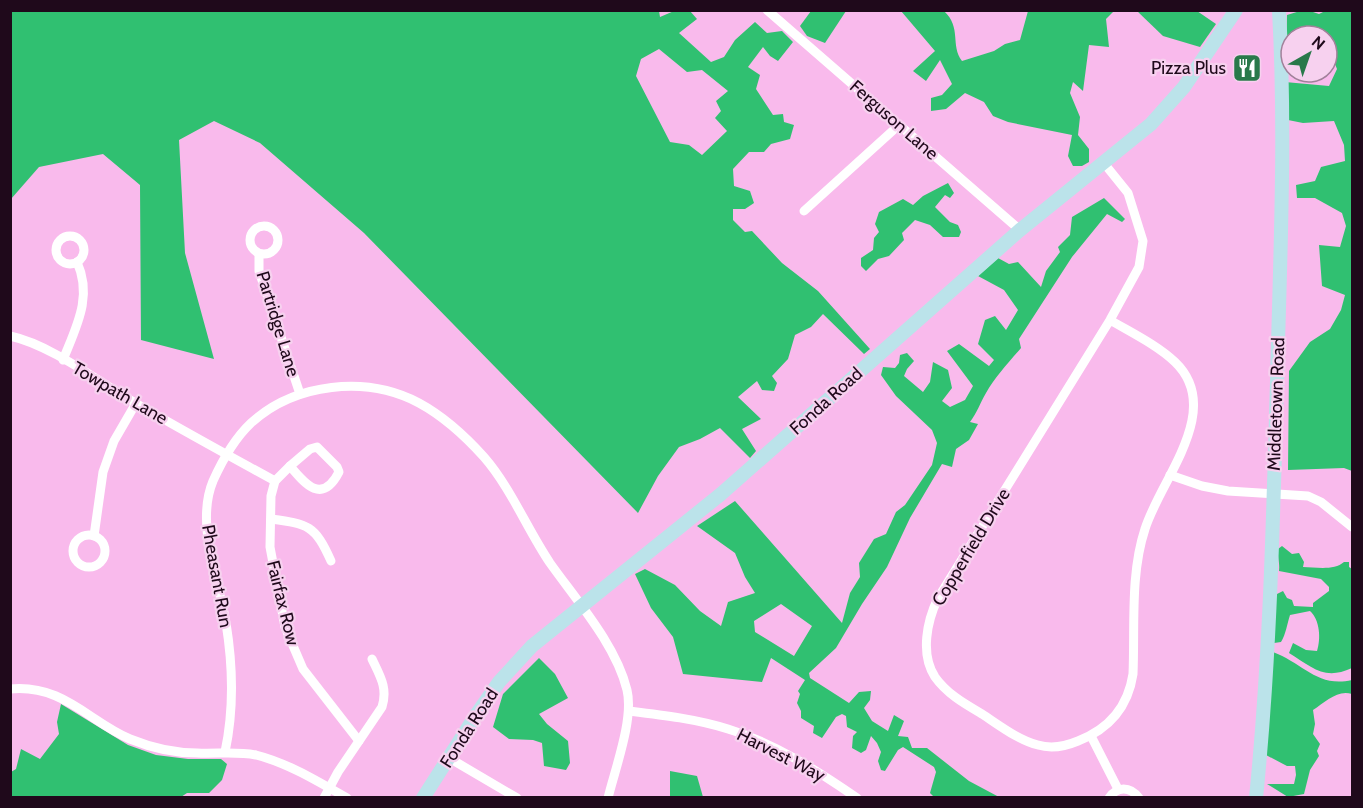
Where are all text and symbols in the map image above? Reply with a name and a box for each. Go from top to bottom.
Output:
north arrow [1279,24,1339,84]
text: N [1308,32,1329,54]
restaurant icon: Pizza Plus [1231,52,1263,84]
place label: Pizza Plus [1151,57,1226,79]
street label: Ferguson Lane [845,76,943,164]
street label: Partridge Lane [252,269,304,379]
street label: Middletown Road [1263,337,1289,471]
street label: Towpath Lane [68,357,172,429]
street label: Fonda Road [785,363,867,439]
street label: Copperfield Drive [927,484,1015,610]
street label: Pheasant Run [197,523,237,629]
street label: Fairfax Row [262,558,304,648]
street label: Fonda Road [435,684,503,772]
street label: Harvest Way [733,723,829,787]

